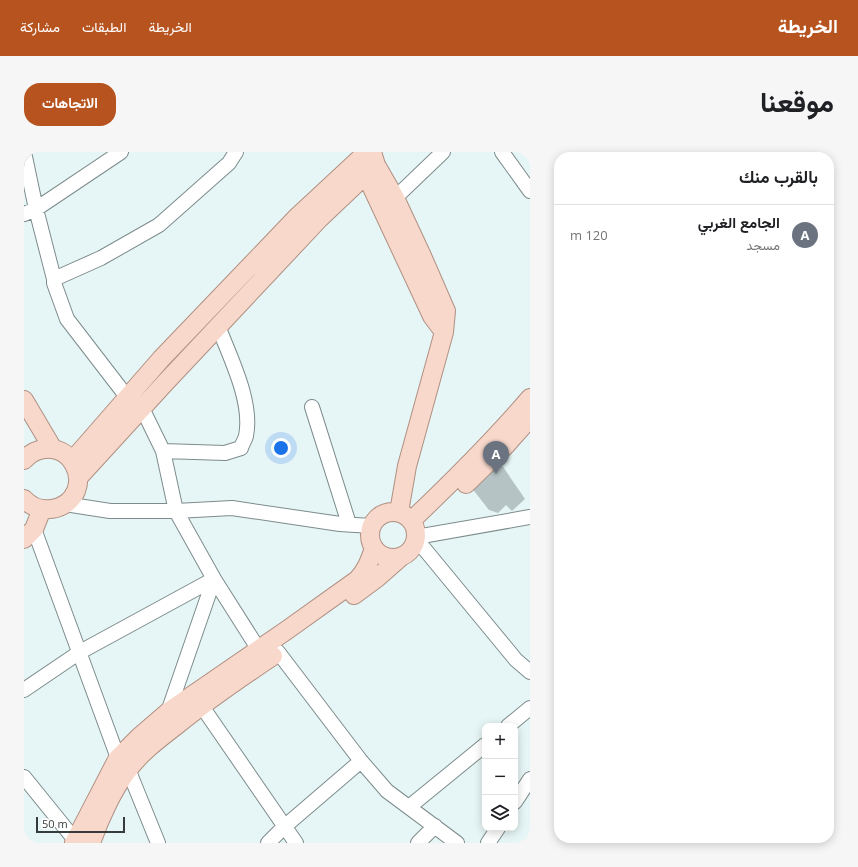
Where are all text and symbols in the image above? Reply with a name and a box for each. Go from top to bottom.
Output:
text: الخريطة [778,13,838,39]
text: مشاركة [20,17,60,36]
text: الطبقات [82,17,126,36]
text: الخريطة [148,17,192,36]
text: موقعنا [760,82,834,120]
button: الاتجاهات [24,83,116,126]
text: بالقرب منك [739,165,818,188]
text: الجامع الغربي [698,212,780,232]
text: 120 m [570,226,608,244]
text: A [801,226,810,244]
text: مسجد [746,236,780,254]
your location [271,438,291,458]
pin: A [483,441,509,474]
map controls [482,723,518,831]
button: + [482,723,518,759]
button: − [482,759,518,795]
button: layers [482,795,518,831]
scale bar [36,815,125,834]
text: 50 m [42,816,68,831]

